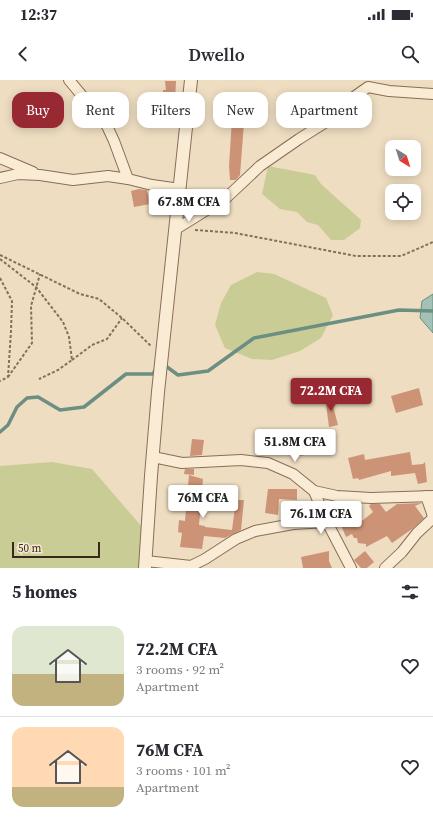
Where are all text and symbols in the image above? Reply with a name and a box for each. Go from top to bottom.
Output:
text: 12:37 [20,4,57,25]
text: Dwello [188,42,245,67]
icon: back [12,43,34,65]
icon: search [399,43,421,65]
chip: Buy [12,92,64,128]
chip: Rent [72,92,129,128]
chip: Filters [137,92,205,128]
chip: New [213,92,268,128]
chip: Apartment [276,92,372,128]
north arrow [385,140,421,176]
map controls [385,140,421,220]
button: locate [385,184,421,220]
pin: 67.8M CFA [143,189,235,223]
text: 67.8M CFA [158,193,220,210]
pin: 72.2M CFA [285,378,377,412]
text: 72.2M CFA [300,382,362,399]
pin: 51.8M CFA [249,429,341,463]
text: 51.8M CFA [264,433,326,450]
pin: 76M CFA [166,485,240,519]
text: 76M CFA [177,489,229,506]
pin: 76.1M CFA [275,501,367,535]
text: 76.1M CFA [290,505,352,522]
scale bar [12,540,100,559]
text: 50 m [18,541,41,556]
text: 5 homes [12,580,77,604]
icon: filters [399,581,421,603]
text: 72.2M CFA [136,637,218,661]
icon: home [44,642,92,690]
icon: heart [399,655,421,677]
text: 3 rooms · 92 m² [136,661,224,678]
text: Apartment [136,678,199,695]
text: 76M CFA [136,738,204,762]
icon: home [44,743,92,791]
icon: heart [399,756,421,778]
text: 3 rooms · 101 m² [136,762,231,779]
text: Apartment [136,779,199,796]

